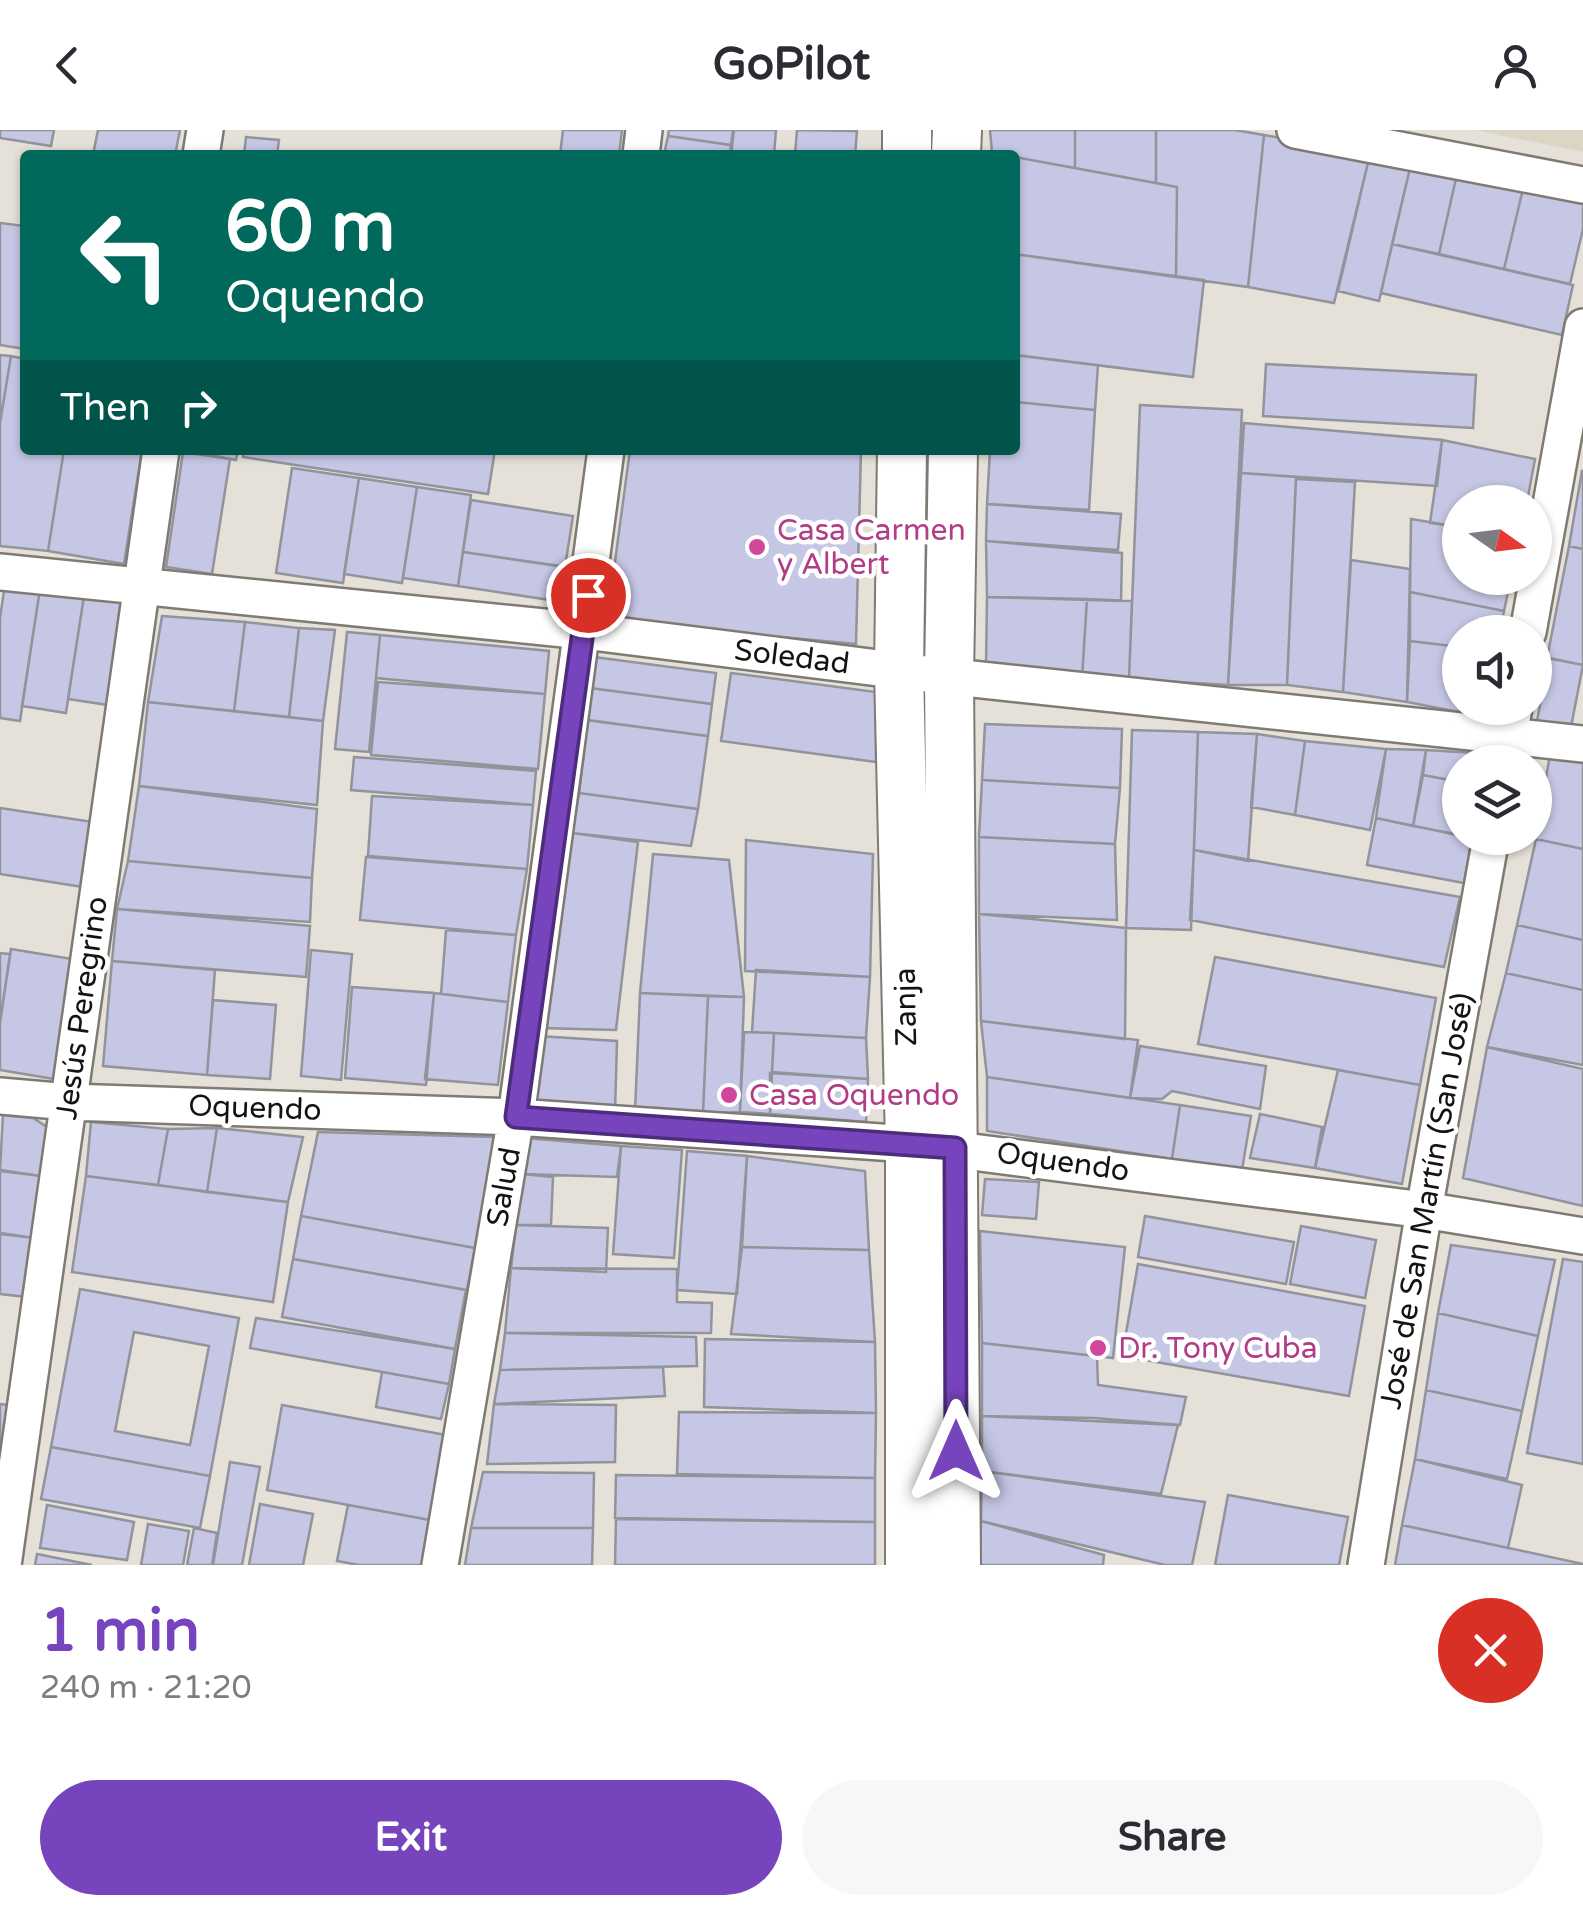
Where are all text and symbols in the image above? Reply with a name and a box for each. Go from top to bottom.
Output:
icon: back [40,38,95,93]
text: GoPilot [713,38,870,92]
icon: person [1488,38,1543,93]
text: 60 m [225,186,395,270]
icon: left [60,190,190,320]
text: Oquendo [225,271,425,325]
icon: right [171,380,226,435]
text: Then [60,385,151,431]
north arrow [1442,485,1552,595]
map controls [1442,485,1552,855]
place label: Casa Carmen y Albert [777,512,966,583]
marker: Casa Carmen y Albert [746,536,768,558]
pin [546,553,631,638]
icon: arrive [561,568,616,623]
button: sound [1442,615,1552,725]
street label: Soledad [732,632,852,682]
button: layers [1442,745,1552,855]
street label: Jesús Peregrino [48,894,116,1122]
street label: Zanja [887,967,925,1047]
street label: José de San Martín (San José) [1372,990,1482,1412]
place label: Casa Oquendo [749,1077,959,1114]
marker: Casa Oquendo [718,1084,740,1106]
street label: Oquendo [188,1087,322,1129]
street label: Oquendo [994,1134,1132,1190]
street label: Salud [479,1144,529,1230]
place label: Dr. Tony Cuba [1118,1330,1318,1367]
marker: Dr. Tony Cuba [1087,1337,1109,1359]
position arrow [904,1399,1008,1503]
text: 1 min [40,1595,200,1667]
button: close [1438,1598,1543,1703]
text: 240 m · 21:20 [40,1669,252,1707]
button: Exit [40,1780,782,1895]
button: Share [802,1780,1543,1895]

